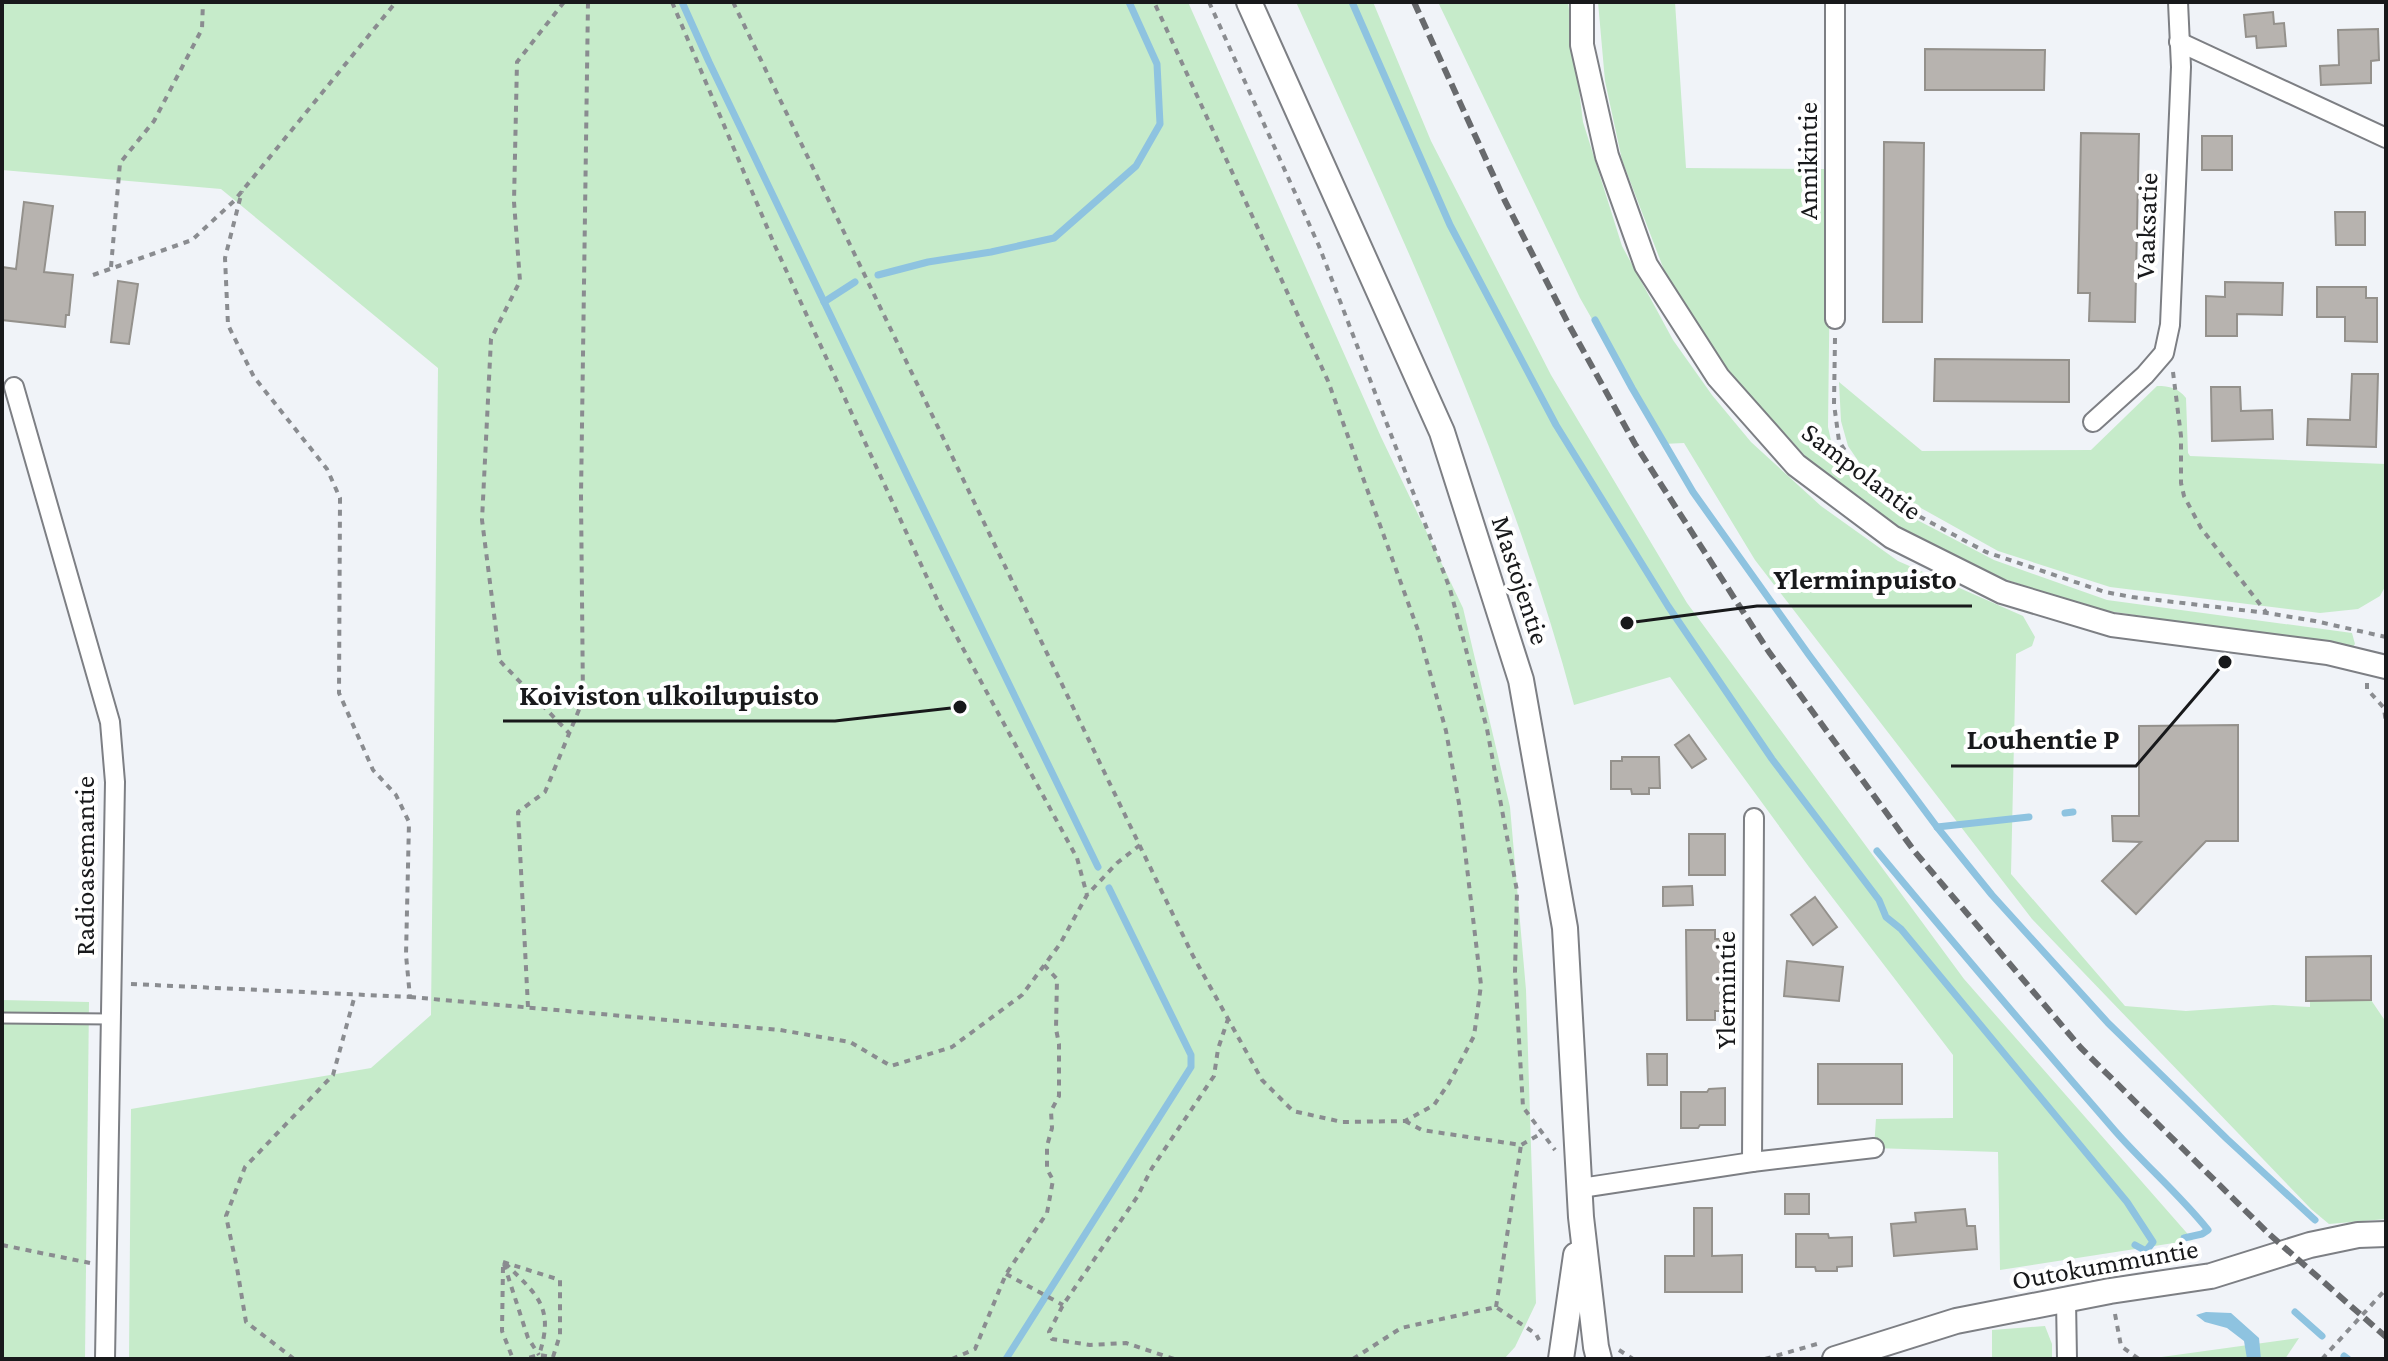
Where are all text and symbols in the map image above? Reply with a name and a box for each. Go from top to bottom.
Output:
street label: Annikintie [1792,102,1823,220]
street label: Vaaksatie [2129,172,2163,280]
street label: Sampolantie [1796,416,1928,526]
street label: Mastojentie [1486,512,1556,648]
callout: Ylerminpuisto [1757,552,1972,606]
text: Ylerminpuisto [1773,562,1957,595]
callout: Koiviston ulkoilupuisto [503,667,835,721]
text: Koiviston ulkoilupuisto [519,678,819,711]
callout: Louhentie P [1951,712,2136,766]
text: Louhentie P [1966,722,2120,755]
street label: Radioasemantie [69,776,100,956]
street label: Ylermintie [1710,931,1741,1049]
street label: Outokummuntie [2010,1232,2200,1296]

